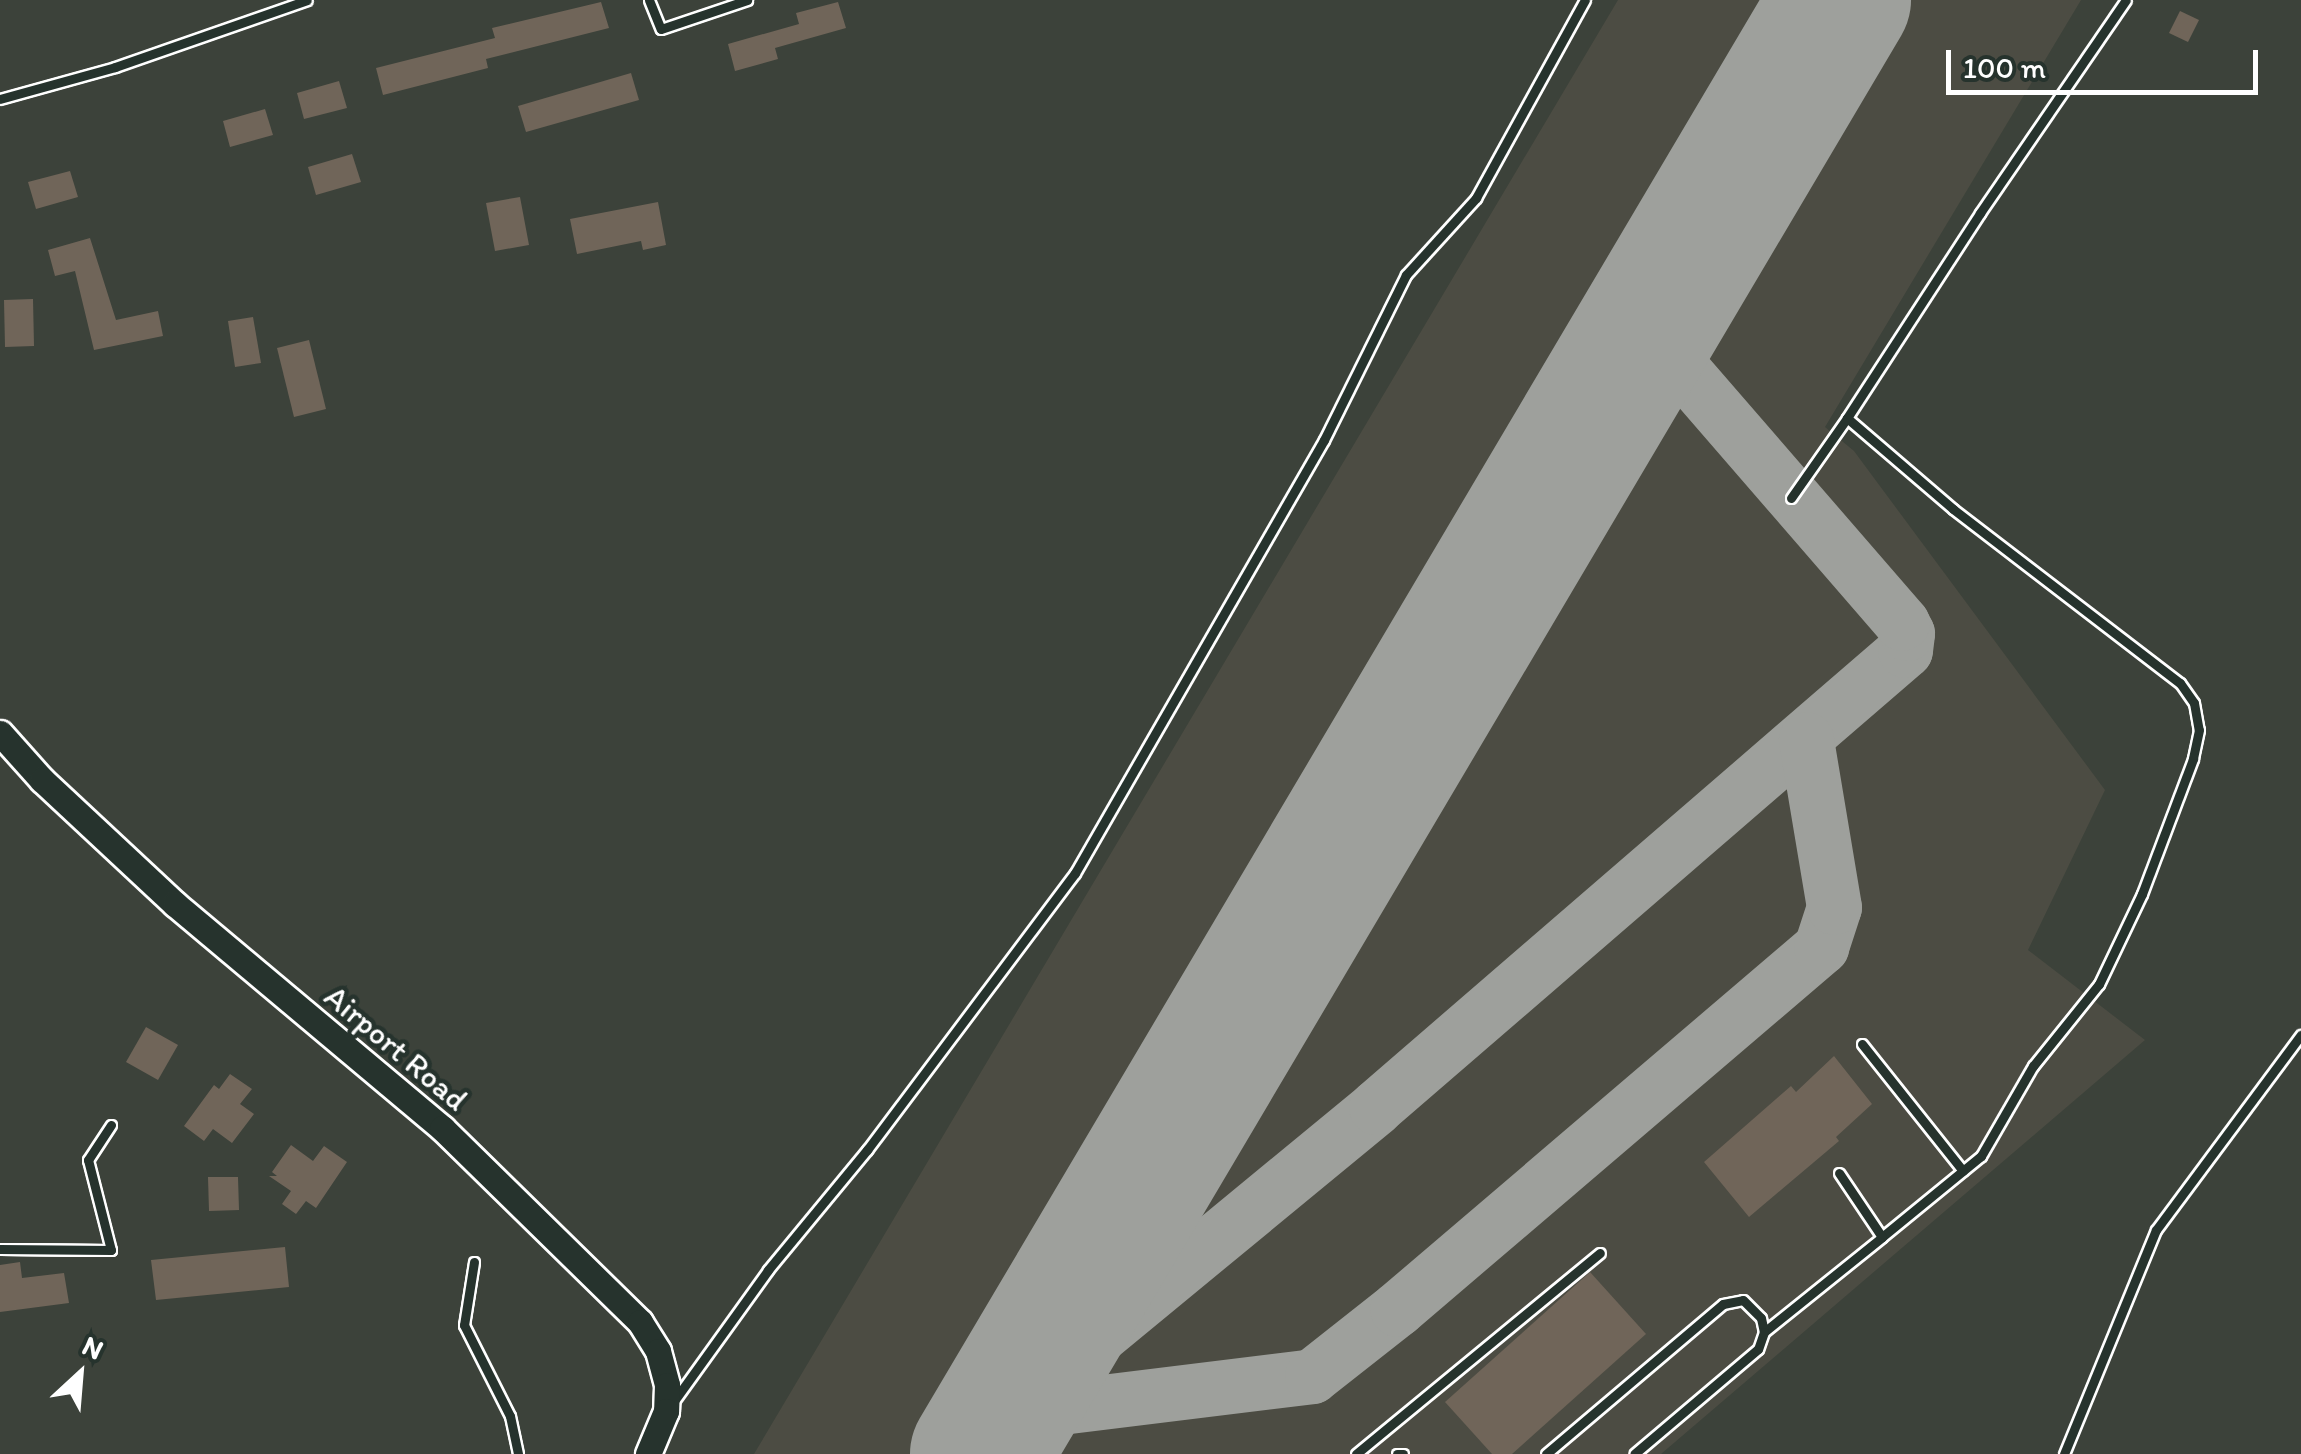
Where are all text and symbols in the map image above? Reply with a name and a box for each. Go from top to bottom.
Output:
scale bar [1951,30,2264,92]
text: 100 m [1963,49,2046,86]
street label: Airport Road [317,977,475,1119]
north arrow [30,1324,130,1424]
text: N [77,1328,109,1366]

